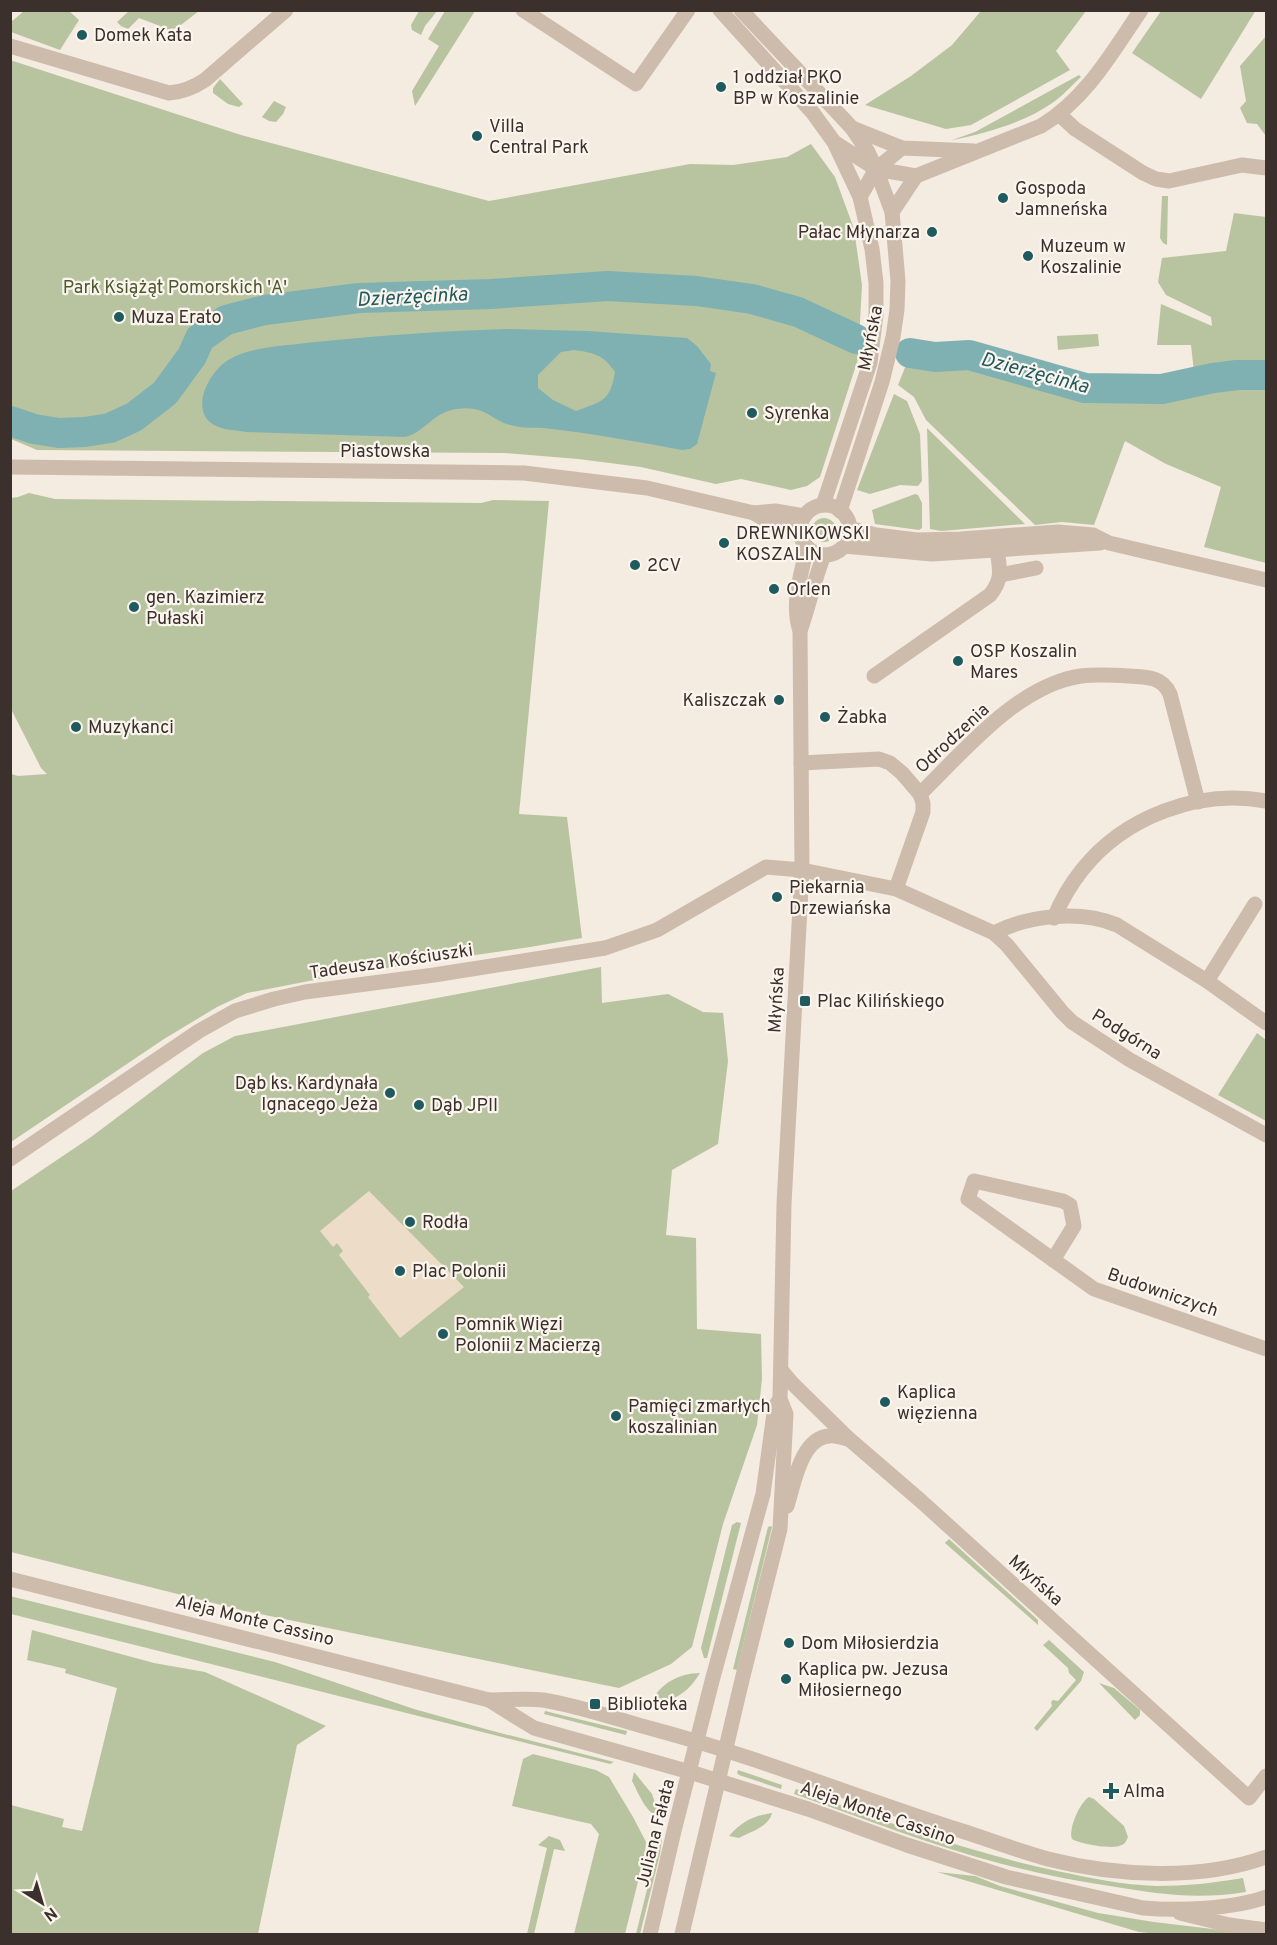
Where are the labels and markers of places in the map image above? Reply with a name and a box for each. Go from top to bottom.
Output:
place label: Domek Kata [94,25,192,48]
marker: Domek Kata [75,28,89,42]
place label: 1 oddział PKO BP w Koszalinie [733,67,859,111]
marker: 1 oddział PKO BP w Koszalinie [714,80,728,94]
place label: Villa Central Park [489,116,589,160]
marker: Villa Central Park [470,129,484,143]
place label: Gospoda Jamneńska [1015,178,1107,222]
marker: Gospoda Jamneńska [996,191,1010,205]
place label: Pałac Młynarza [798,222,920,245]
marker: Pałac Młynarza [925,225,939,239]
place label: Muzeum w Koszalinie [1040,236,1126,280]
marker: Muzeum w Koszalinie [1021,249,1035,263]
place label: Muza Erato [131,307,222,330]
marker: Muza Erato [112,310,126,324]
place label: Syrenka [764,403,829,426]
marker: Syrenka [745,406,759,420]
place label: DREWNIKOWSKI KOSZALIN [736,523,870,567]
marker: DREWNIKOWSKI KOSZALIN [717,536,731,550]
place label: 2CV [647,555,681,578]
marker: 2CV [628,558,642,572]
place label: Orlen [786,579,831,602]
marker: Orlen [767,582,781,596]
place label: gen. Kazimierz Pułaski [146,587,265,631]
marker: gen. Kazimierz Pułaski [127,600,141,614]
place label: OSP Koszalin Mares [970,641,1077,685]
marker: OSP Koszalin Mares [951,654,965,668]
place label: Kaliszczak [683,690,767,713]
marker: Kaliszczak [772,693,786,707]
place label: Żabka [837,705,887,730]
marker: Żabka [818,710,832,724]
place label: Muzykanci [88,717,174,740]
marker: Muzykanci [69,720,83,734]
place label: Piekarnia Drzewiańska [789,877,891,921]
marker: Piekarnia Drzewiańska [770,890,784,904]
place label: Plac Kilińskiego [817,991,945,1014]
marker: Plac Kilińskiego [798,994,812,1008]
place label: Dąb ks. Kardynała Ignacego Jeża [235,1073,378,1117]
marker: Dąb ks. Kardynała Ignacego Jeża [383,1086,397,1100]
place label: Dąb JPII [431,1095,498,1118]
marker: Dąb JPII [412,1098,426,1112]
place label: Rodła [422,1212,468,1235]
marker: Rodła [403,1215,417,1229]
place label: Plac Polonii [412,1261,506,1284]
marker: Plac Polonii [393,1264,407,1278]
place label: Pomnik Więzi Polonii z Macierzą [455,1314,600,1358]
marker: Pomnik Więzi Polonii z Macierzą [436,1327,450,1341]
place label: Kaplica więzienna [897,1382,978,1426]
marker: Kaplica więzienna [878,1395,892,1409]
place label: Pamięci zmarłych koszalinian [628,1396,771,1440]
marker: Pamięci zmarłych koszalinian [609,1409,623,1423]
place label: Dom Miłosierdzia [801,1633,939,1656]
marker: Dom Miłosierdzia [782,1636,796,1650]
place label: Kaplica pw. Jezusa Miłosiernego [798,1659,948,1703]
marker: Kaplica pw. Jezusa Miłosiernego [779,1672,793,1686]
place label: Biblioteka [607,1694,688,1717]
marker: Biblioteka [588,1697,602,1711]
place label: Alma [1123,1781,1165,1804]
marker: Alma [1104,1784,1118,1798]

